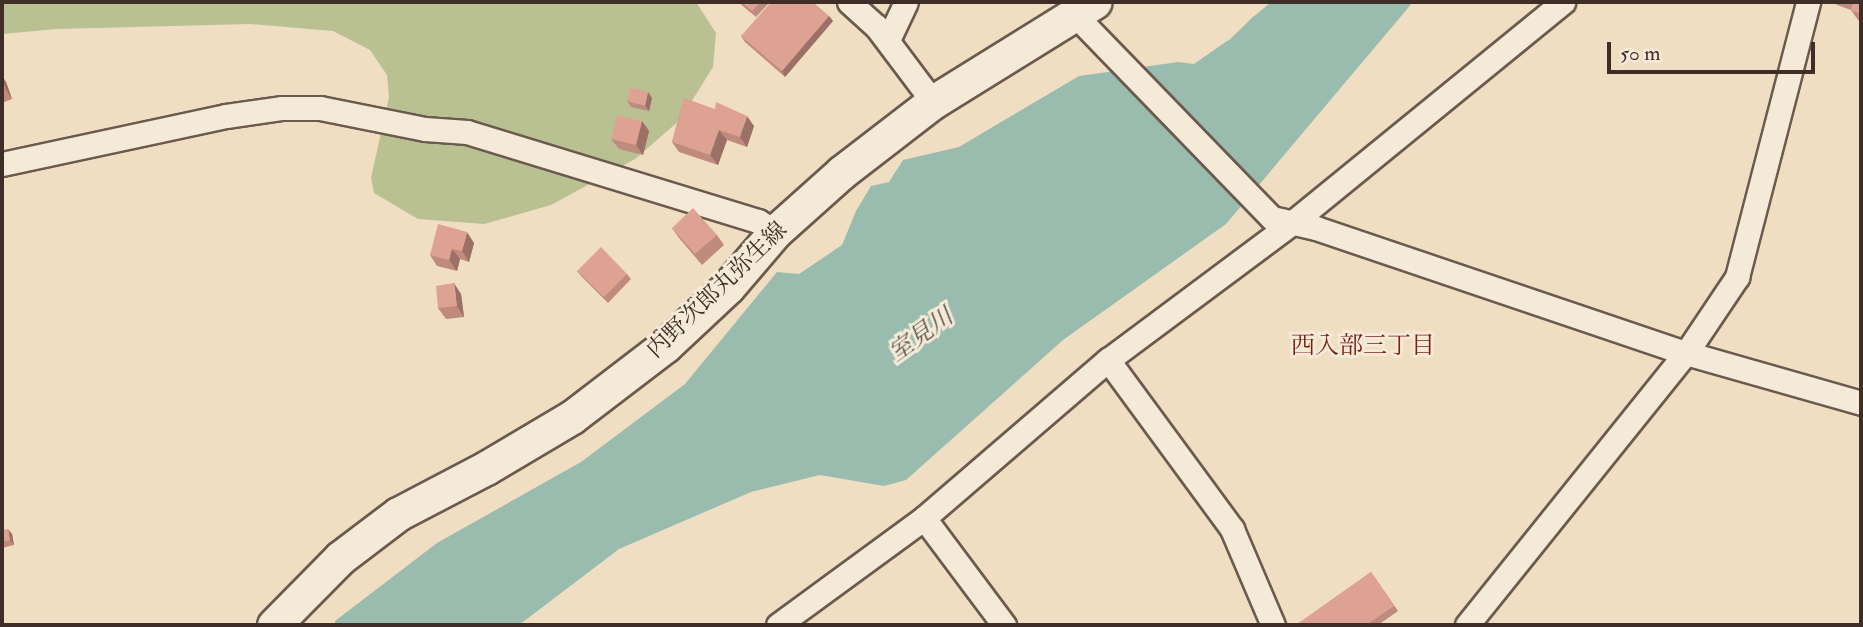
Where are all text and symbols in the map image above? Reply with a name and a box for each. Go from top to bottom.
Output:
scale bar [1611,28,1819,72]
text: 50 m [1620,40,1661,67]
street label: 内野次郎丸弥生線 [641,216,793,364]
water label: 室見川 [883,302,959,368]
district label: 西入部三丁目 [1291,332,1435,360]

